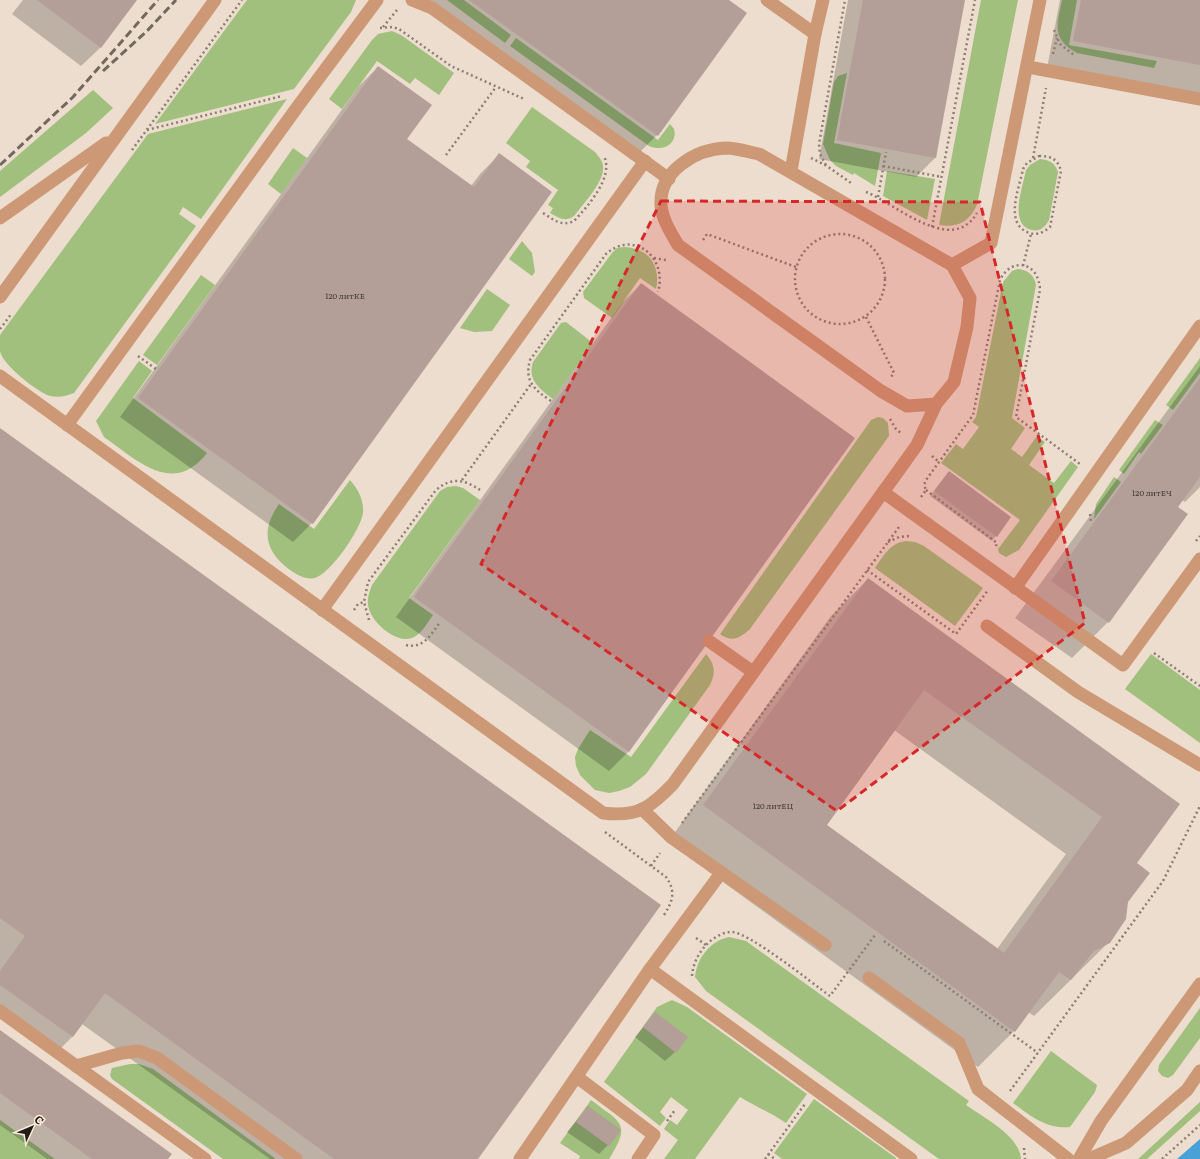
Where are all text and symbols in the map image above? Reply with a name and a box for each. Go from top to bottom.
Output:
house number: 120 литКЕ [325,290,365,301]
house number: 120 литЕЧ [1132,487,1172,498]
house number: 120 литЕЦ [753,800,793,811]
north arrow [12,1107,52,1147]
text: С [31,1111,49,1128]

